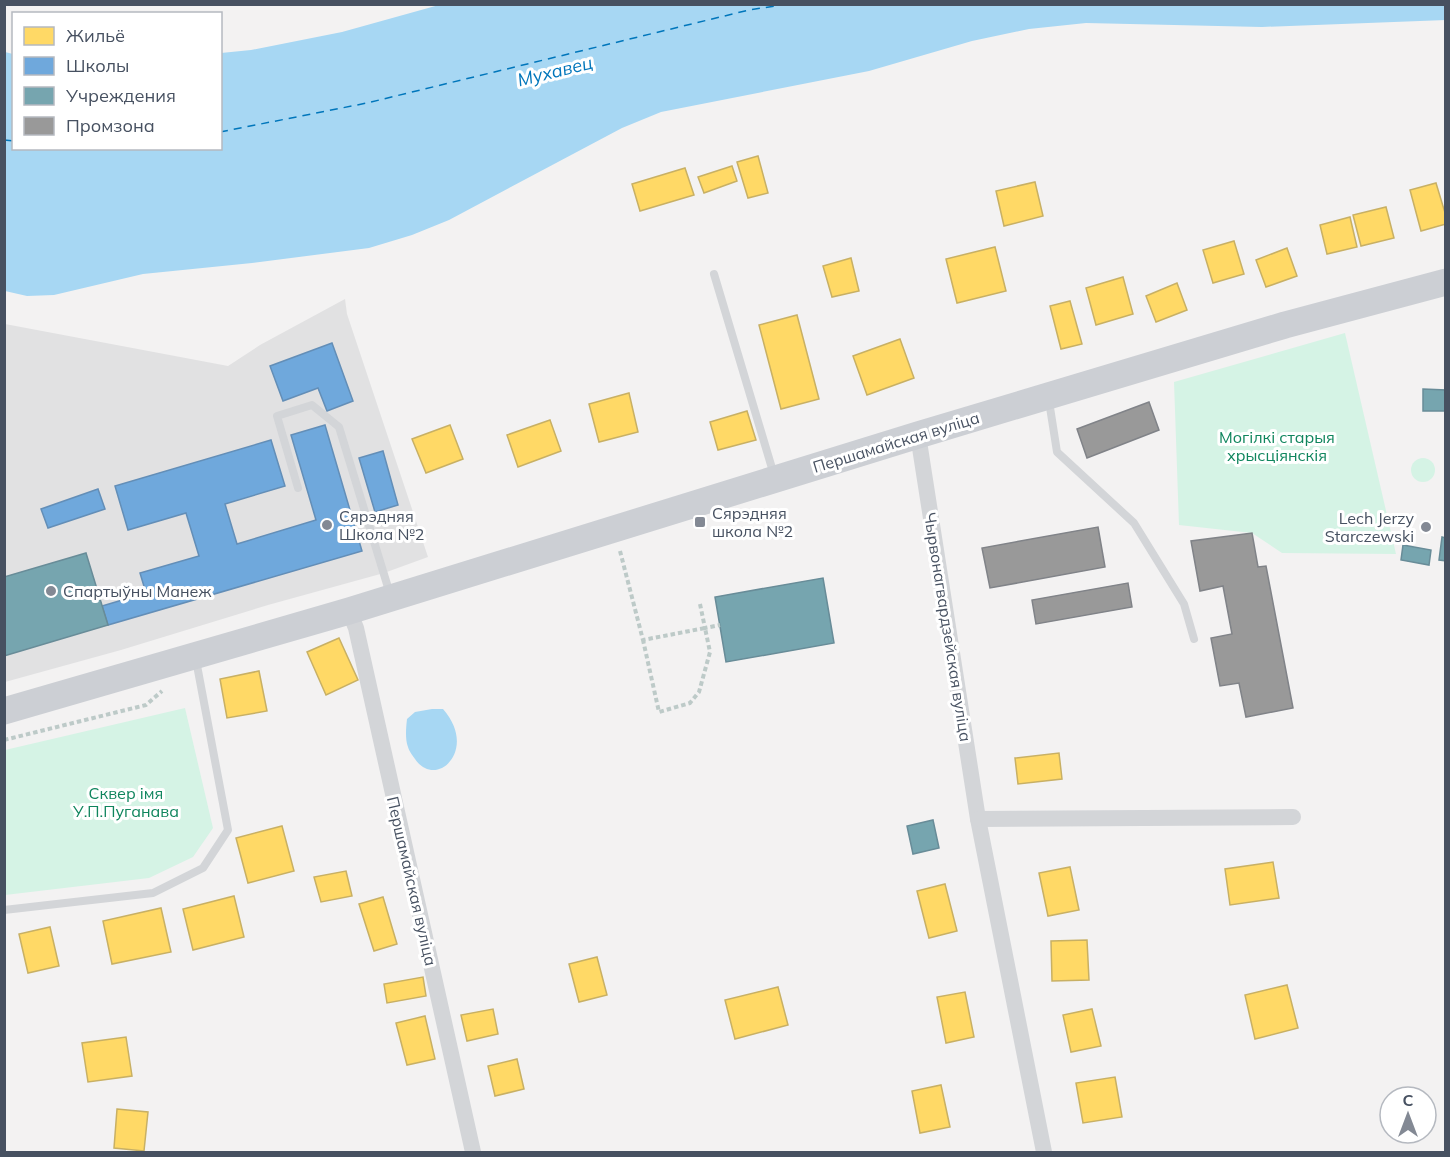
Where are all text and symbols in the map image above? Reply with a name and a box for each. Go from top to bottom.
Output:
legend [12,12,222,150]
text: Жильё [66,24,125,47]
water label: Мухавец [515,51,595,91]
text: Школы [66,54,129,77]
text: Учреждения [65,84,176,107]
text: Промзона [66,114,155,137]
street label: Першамайская вуліца [810,407,982,477]
park label: Могілкі старыя хрысціянскія [1219,427,1335,465]
place label: Сярэдняя школа №2 [712,503,793,541]
place label: Сярэдняя Школа №2 [339,506,424,544]
place label: Lech Jerzy Starczewski [1325,508,1414,546]
street label: Чырвонагвардзейская вуліца [920,511,976,743]
marker: Сярэдняя школа №2 [693,515,707,529]
marker: Сярэдняя Школа №2 [320,518,334,532]
marker: Lech Jerzy Starczewski [1419,520,1433,534]
place label: Спартыўны Манеж [63,581,211,601]
marker: Спартыўны Манеж [44,584,58,598]
park label: Сквер імя У.П.Пуганава [72,783,179,821]
street label: Першамайская вуліца [383,794,441,968]
north arrow [1378,1085,1438,1145]
text: С [1403,1090,1414,1110]

